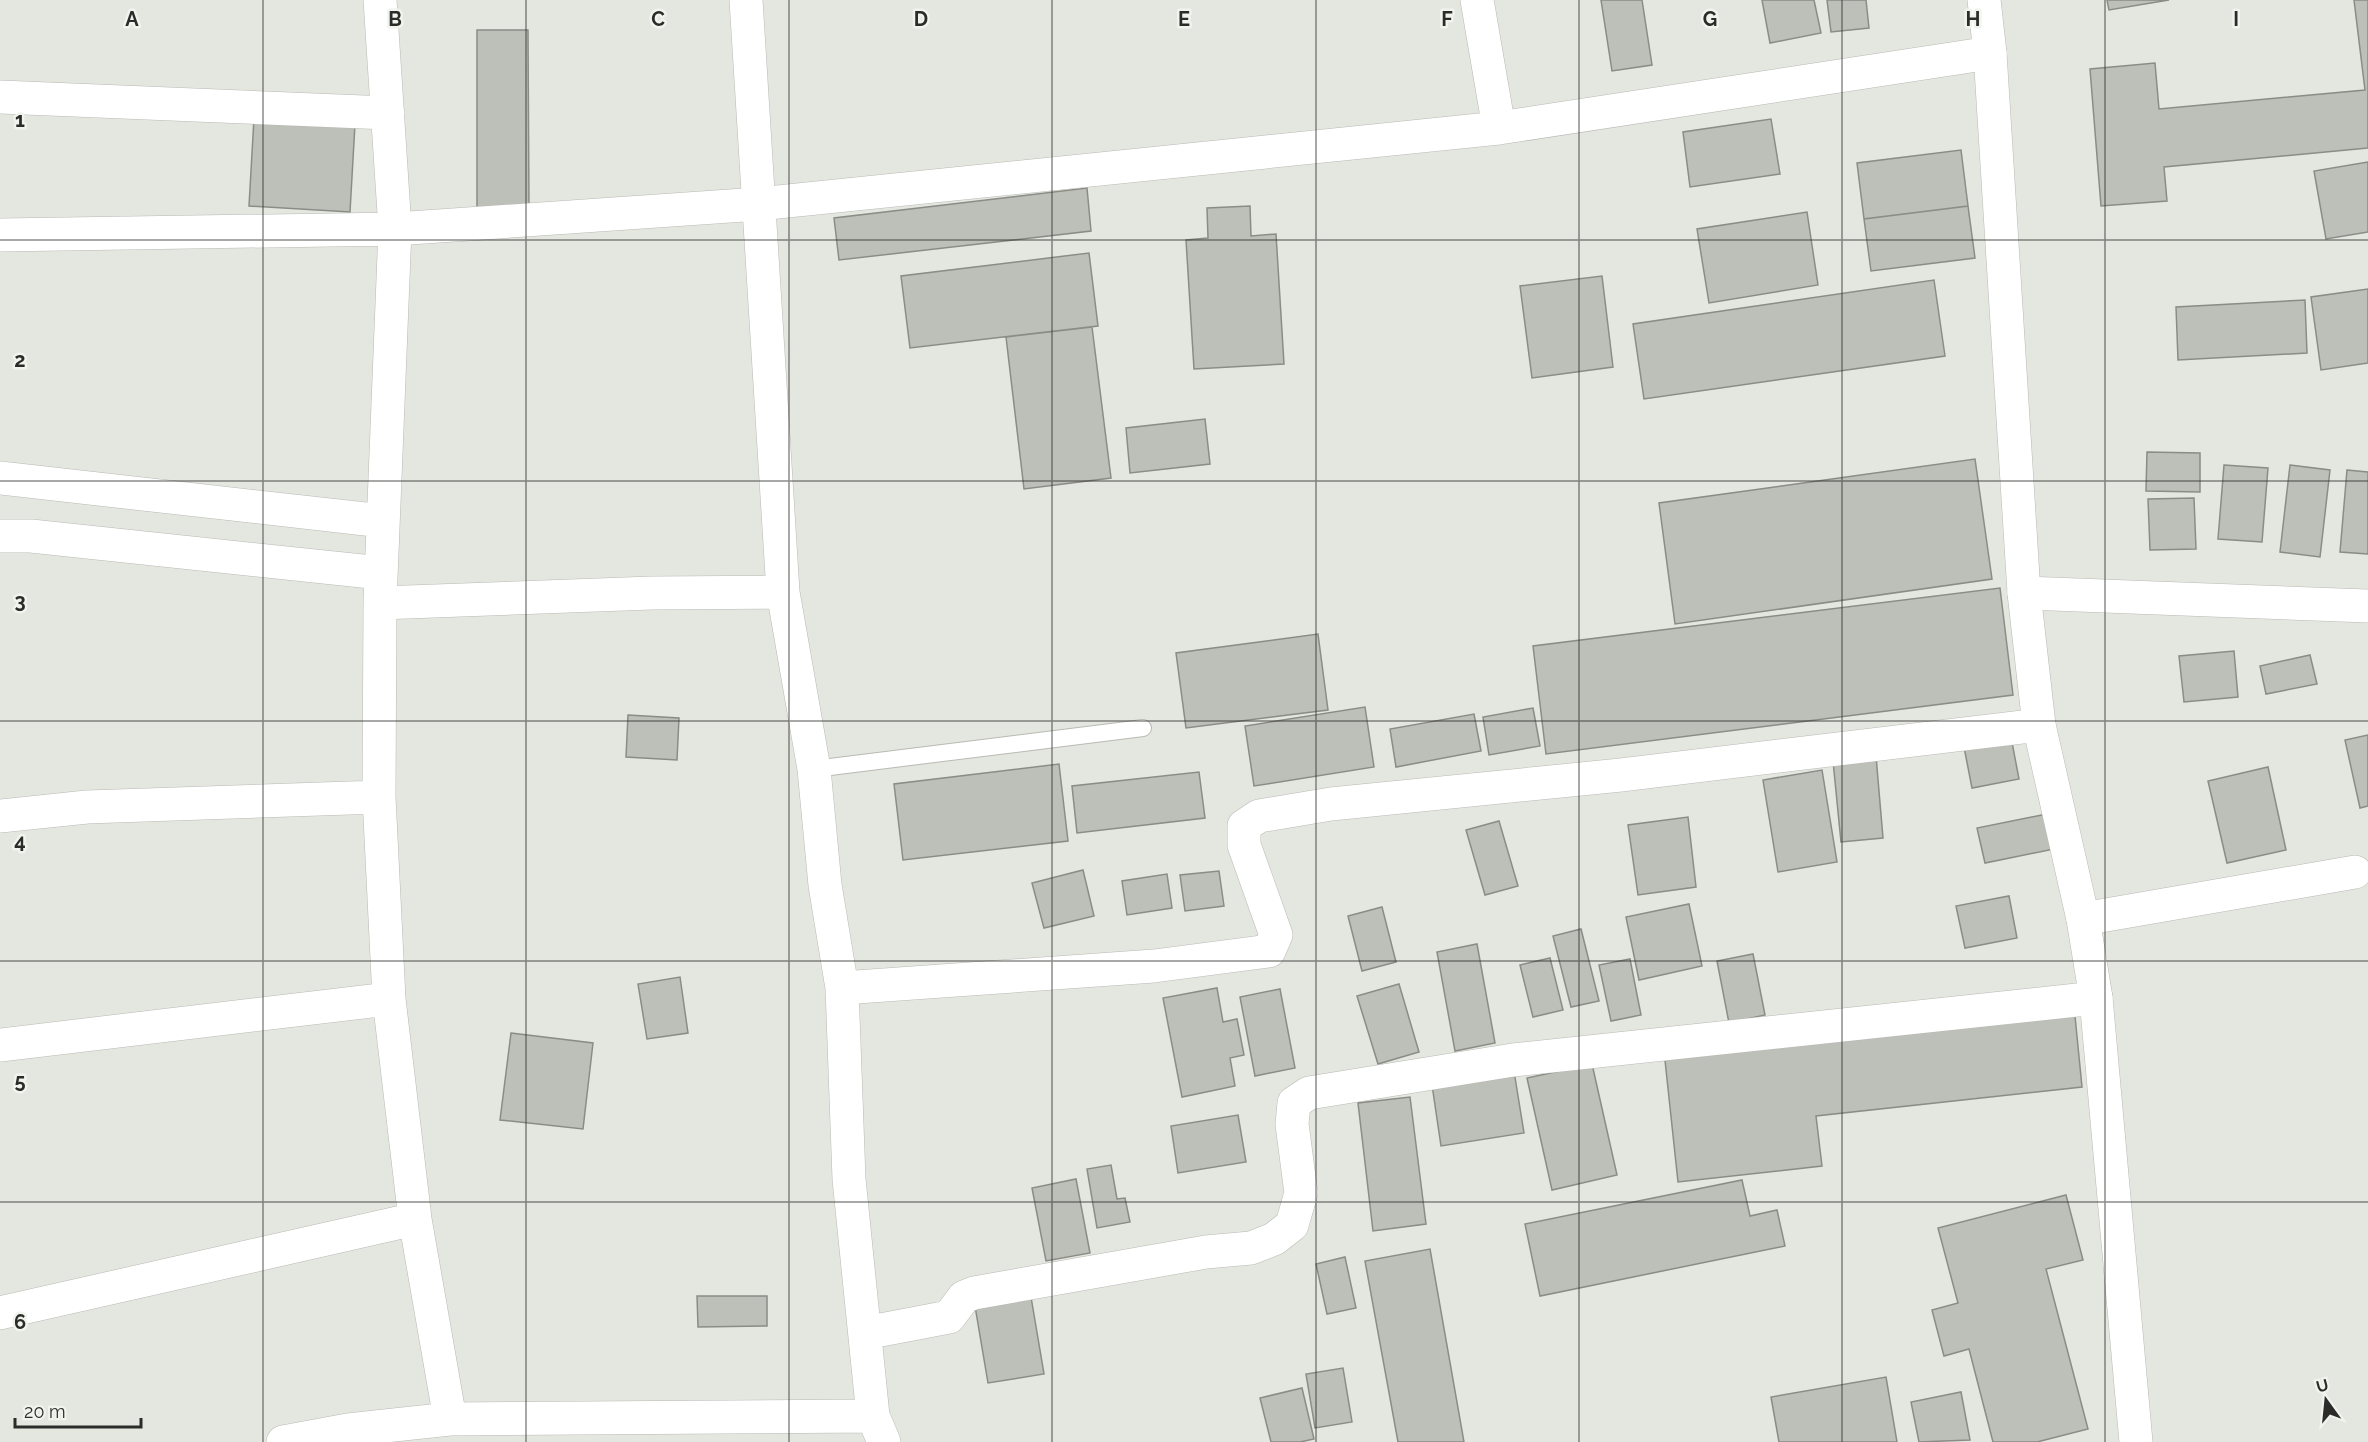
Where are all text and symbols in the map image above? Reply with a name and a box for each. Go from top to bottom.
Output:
text: A [125,7,139,31]
text: B [388,7,402,31]
text: C [651,7,665,31]
text: D [914,7,928,31]
text: E [1178,7,1190,31]
text: F [1441,7,1453,31]
text: G [1703,7,1717,31]
text: H [1966,7,1980,31]
text: I [2233,7,2239,31]
text: 1 [15,108,25,132]
text: 2 [14,348,26,372]
text: 3 [14,589,26,613]
text: 4 [14,829,26,853]
text: 5 [14,1069,26,1093]
text: 6 [14,1310,26,1334]
north arrow [2296,1370,2356,1430]
text: U [2314,1375,2331,1397]
scale bar [15,1391,141,1429]
text: 20 m [24,1401,66,1422]

